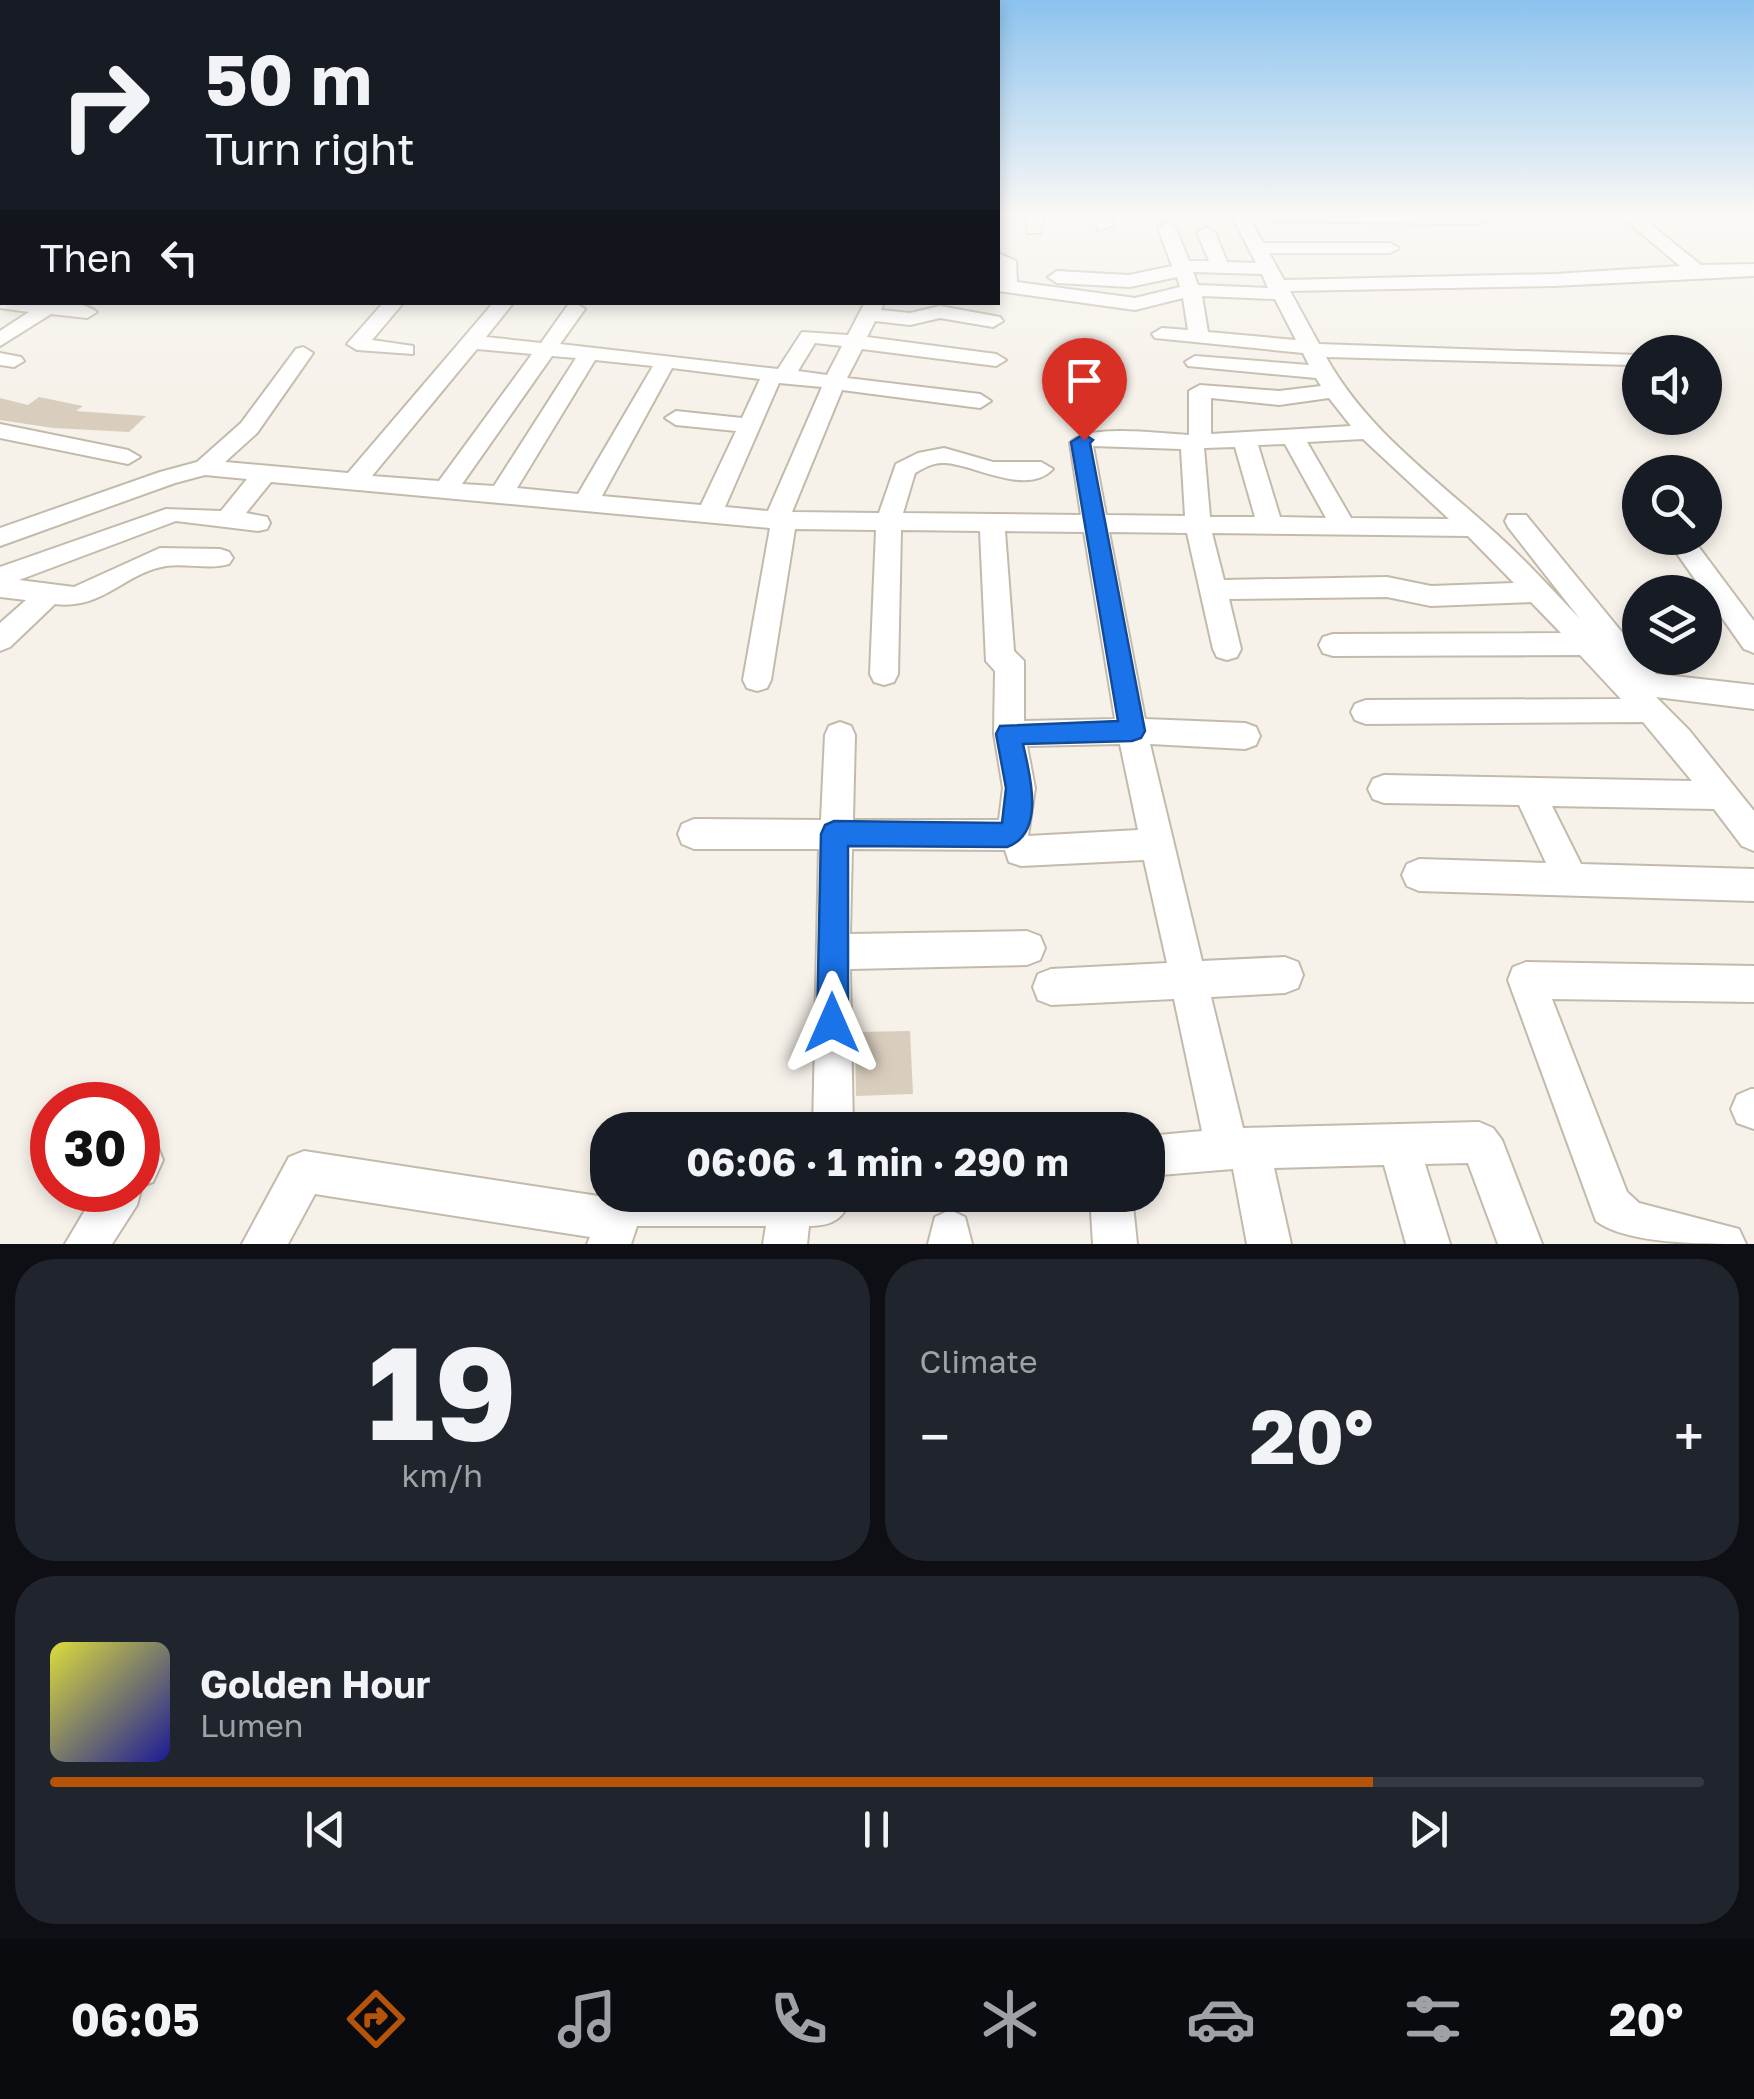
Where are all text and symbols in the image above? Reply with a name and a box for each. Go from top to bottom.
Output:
text: 50 m [205,36,372,120]
icon: right [40,40,170,170]
text: Turn right [205,121,415,175]
icon: left [152,230,207,285]
text: Then [40,235,132,280]
map controls [1622,335,1722,675]
button: sound [1622,335,1722,435]
pin [1042,338,1127,441]
icon: arrive [1057,353,1112,408]
button: search [1622,455,1722,555]
button: layers [1622,575,1722,675]
position arrow [780,971,884,1075]
speed limit sign: 30 [30,1082,160,1212]
text: 06:06 · 1 min · 290 m [686,1139,1069,1184]
text: 19 [367,1313,517,1469]
text: Climate [920,1342,1038,1380]
text: 20° [1250,1390,1374,1481]
text: − [920,1403,950,1469]
text: + [1674,1403,1704,1469]
text: km/h [402,1456,483,1494]
text: Golden Hour [200,1661,431,1706]
text: Lumen [200,1706,304,1744]
icon: previous [298,1802,353,1857]
icon: pause [849,1802,904,1857]
icon: next [1401,1802,1456,1857]
icon: directions [341,1984,411,2054]
icon: music [552,1984,622,2054]
icon: phone [764,1984,834,2054]
icon: climate [975,1984,1045,2054]
icon: car [1186,1984,1256,2054]
icon: filters [1398,1984,1468,2054]
text: 06:05 [71,1992,200,2046]
text: 20° [1609,1992,1683,2046]

